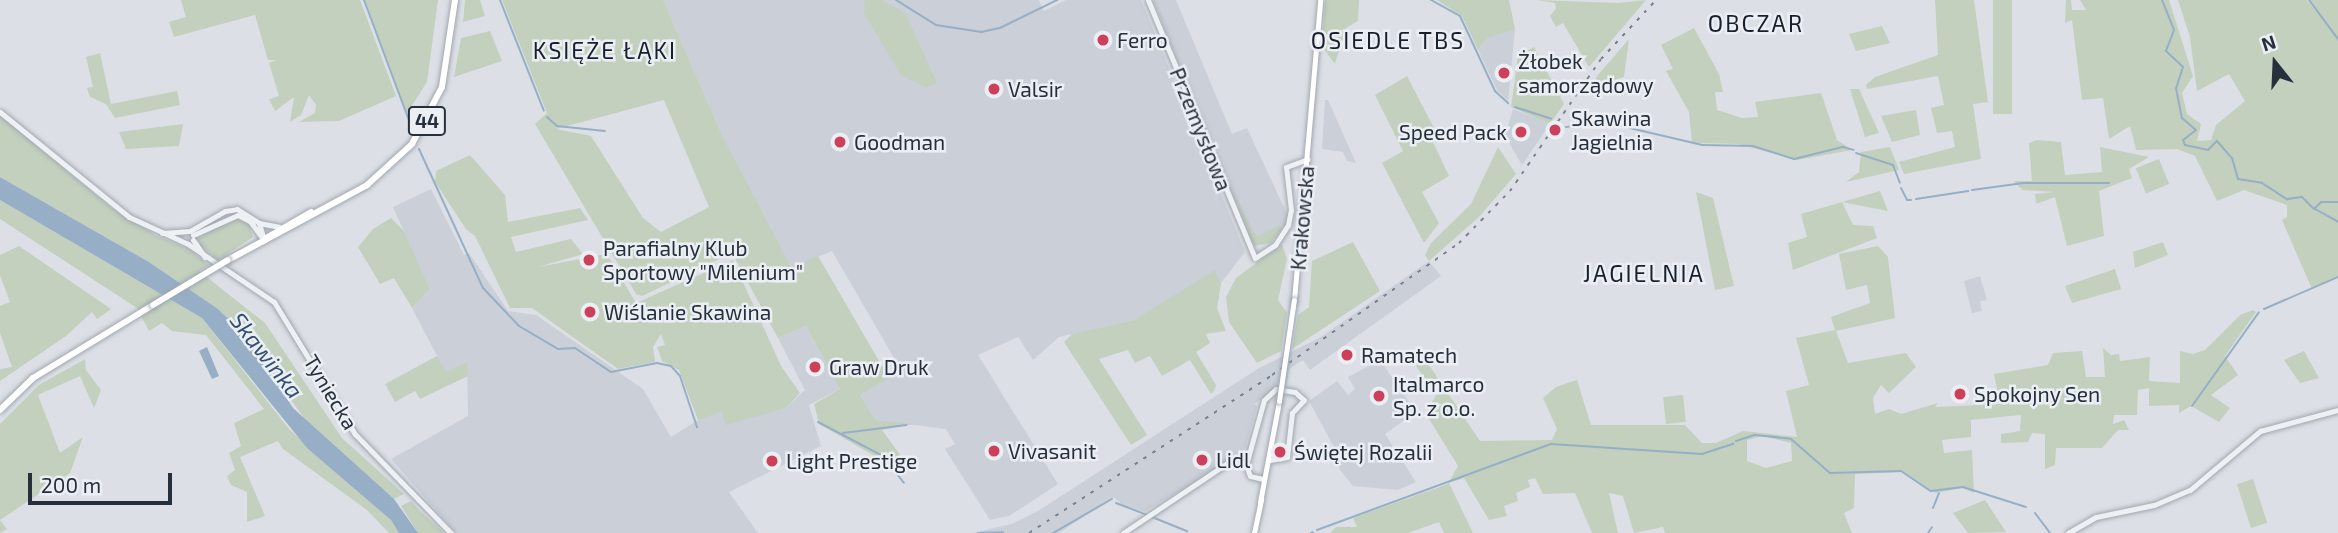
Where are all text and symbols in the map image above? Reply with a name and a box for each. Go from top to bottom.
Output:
district label: OBCZAR [1709,9,1803,37]
district label: OSIEDLE TBS [1312,26,1464,54]
place label: Ferro [1117,27,1168,53]
north arrow [2240,28,2310,98]
text: N [2258,29,2278,56]
marker: Ferro [1095,32,1111,48]
district label: KSIĘŻE ŁĄKI [534,36,676,64]
place label: Żłobek samorządowy [1518,48,1653,98]
street label: Przemysłowa [1165,64,1237,194]
marker: Żłobek samorządowy [1496,65,1512,81]
place label: Valsir [1008,76,1062,102]
marker: Valsir [986,81,1002,97]
road number: 44 [408,105,446,136]
place label: Skawina Jagielnia [1571,105,1653,155]
place label: Speed Pack [1399,119,1507,145]
marker: Skawina Jagielnia [1545,120,1565,140]
marker: Speed Pack [1513,124,1529,140]
place label: Goodman [854,129,945,155]
marker: Goodman [832,134,848,150]
street label: Krakowska [1285,165,1319,271]
place label: Parafialny Klub Sportowy "Milenium" [603,235,804,285]
marker: Parafialny Klub Sportowy "Milenium" [581,252,597,268]
district label: JAGIELNIA [1584,259,1704,287]
place label: Wiślanie Skawina [604,299,771,325]
marker: Wiślanie Skawina [582,304,598,320]
water label: Skawinka [225,307,309,403]
place label: Ramatech [1361,342,1457,368]
marker: Ramatech [1339,347,1355,363]
street label: Tyniecka [299,350,363,434]
place label: Graw Druk [829,354,929,380]
marker: Graw Druk [807,359,823,375]
place label: Italmarco Sp. z o.o. [1393,371,1484,421]
place label: Spokojny Sen [1974,381,2101,407]
marker: Spokojny Sen [1952,386,1968,402]
marker: Italmarco Sp. z o.o. [1371,388,1387,404]
place label: Vivasanit [1008,438,1096,464]
place label: Świętej Rozalii [1294,439,1432,465]
marker: Vivasanit [986,443,1002,459]
marker: Świętej Rozalii [1272,444,1288,460]
place label: Lidl [1216,447,1250,473]
place label: Light Prestige [786,448,917,474]
marker: Lidl [1194,452,1210,468]
marker: Light Prestige [764,453,780,469]
scale bar [32,460,175,504]
text: 200 m [41,472,101,497]

